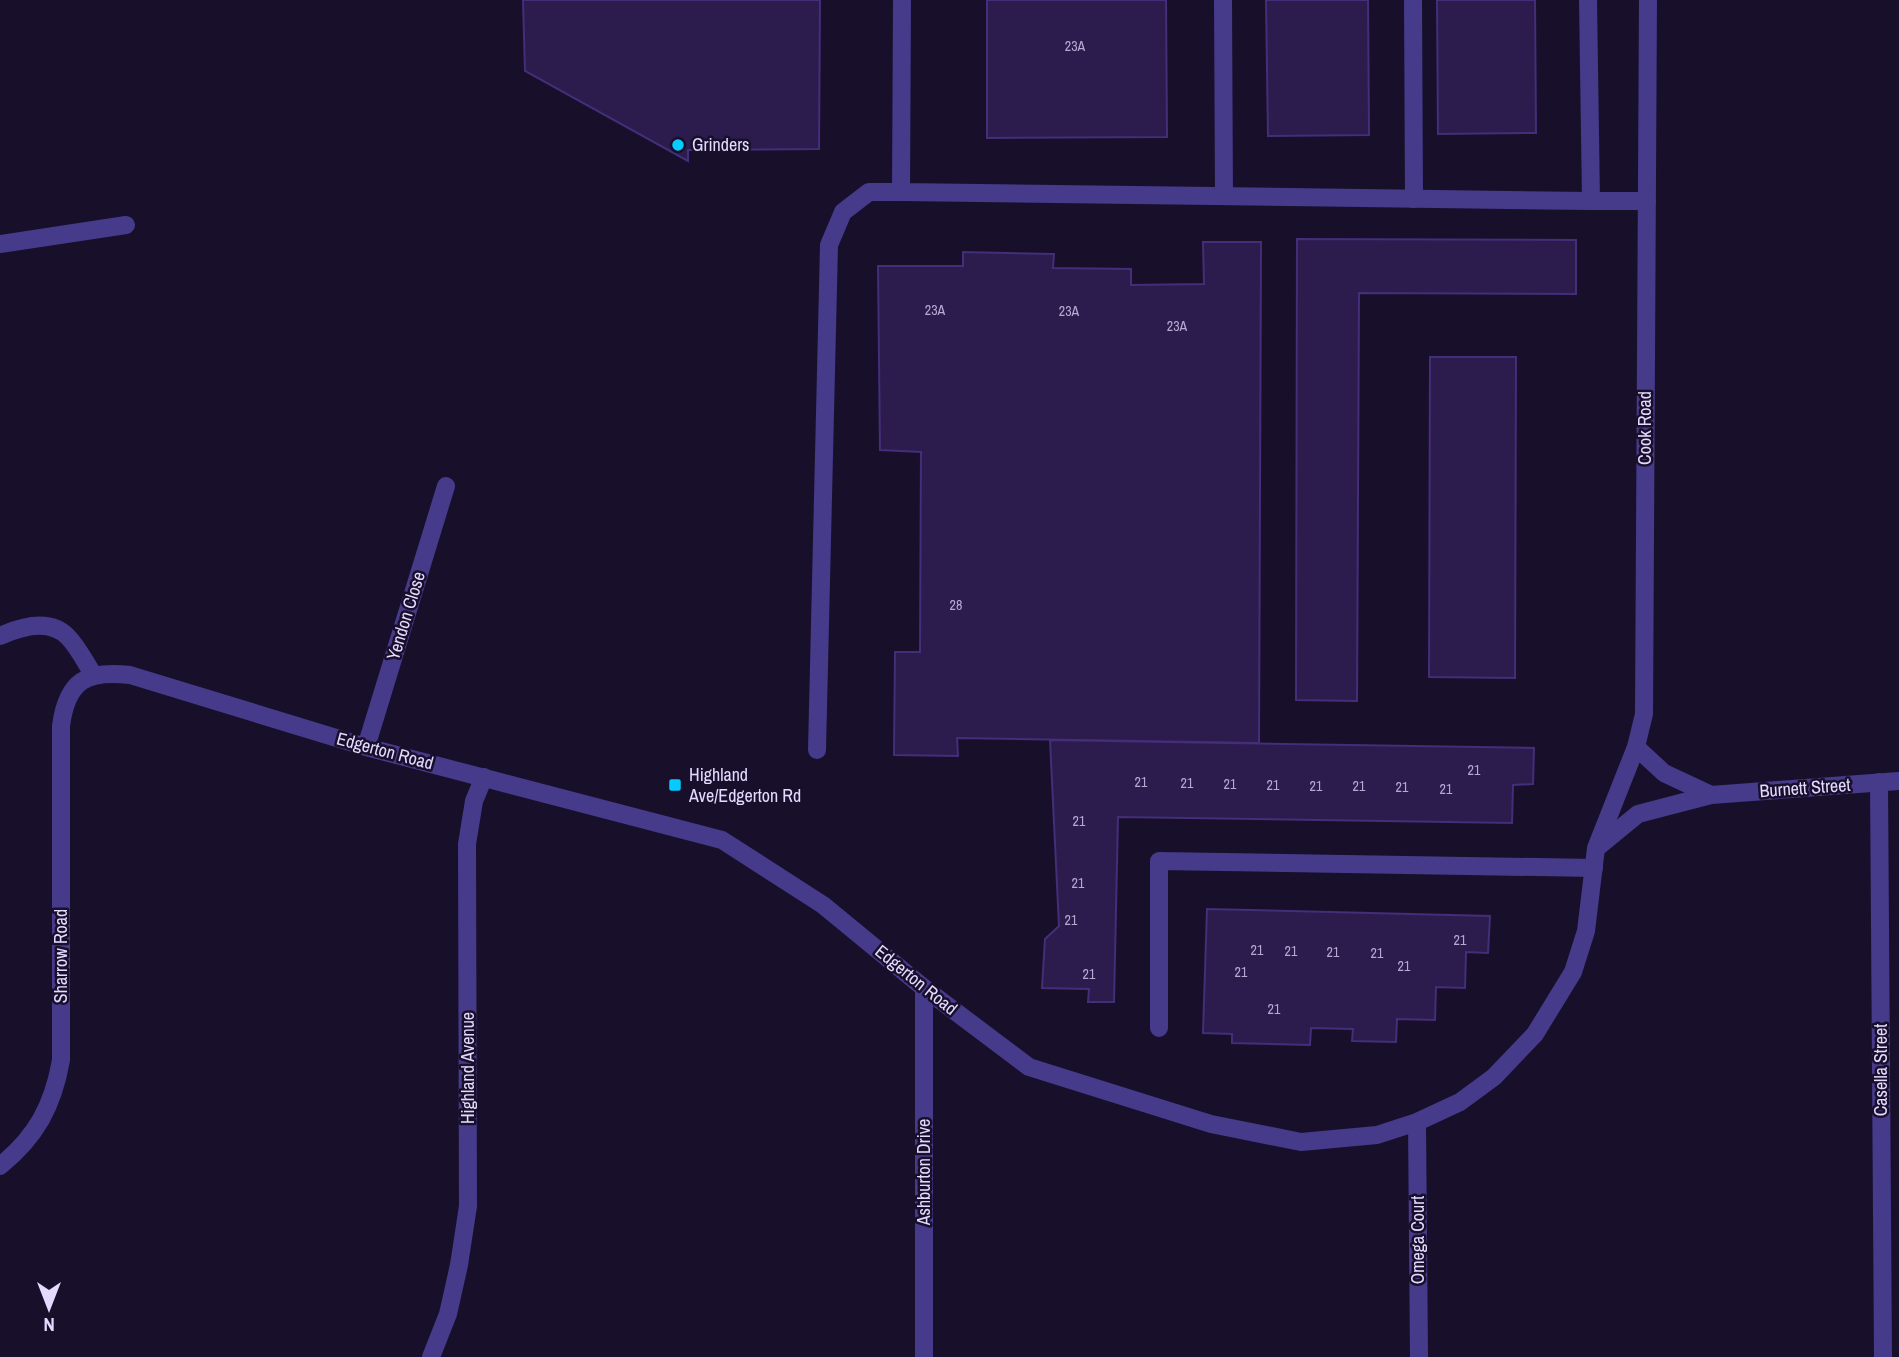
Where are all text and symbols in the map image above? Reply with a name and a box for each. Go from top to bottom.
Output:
house number: 23A [1065,37,1086,55]
place label: Grinders [692,132,749,157]
marker: Grinders [670,137,686,153]
house number: 23A [925,301,946,319]
house number: 23A [1059,302,1080,320]
house number: 23A [1167,317,1188,335]
street label: Cook Road [1632,391,1657,465]
street label: Yendon Close [380,568,431,663]
house number: 28 [950,596,962,614]
street label: Edgerton Road [334,726,436,775]
house number: 21 [1468,761,1481,779]
place label: Highland Ave/Edgerton Rd [688,762,801,808]
street label: Burnett Street [1759,772,1851,803]
house number: 21 [1135,773,1148,791]
house number: 21 [1181,774,1194,792]
house number: 21 [1224,775,1237,793]
house number: 21 [1267,776,1280,794]
marker: Highland Ave/Edgerton Rd [667,777,683,793]
house number: 21 [1310,777,1323,795]
house number: 21 [1353,777,1366,795]
house number: 21 [1396,778,1409,796]
house number: 21 [1440,780,1453,798]
house number: 21 [1073,812,1086,830]
house number: 21 [1072,874,1085,892]
street label: Sharrow Road [48,909,73,1003]
house number: 21 [1065,911,1078,929]
house number: 21 [1454,931,1467,949]
street label: Edgerton Road [870,939,963,1021]
house number: 21 [1251,941,1264,959]
house number: 21 [1285,942,1298,960]
house number: 21 [1327,943,1340,961]
house number: 21 [1371,944,1384,962]
house number: 21 [1398,957,1411,975]
house number: 21 [1235,963,1248,981]
house number: 21 [1083,965,1096,983]
house number: 21 [1268,1000,1281,1018]
street label: Highland Avenue [455,1012,480,1124]
street label: Casella Street [1868,1024,1893,1116]
street label: Ashburton Drive [911,1119,936,1226]
street label: Omega Court [1405,1196,1430,1284]
north arrow [14,1273,84,1343]
text: N [43,1312,55,1338]

